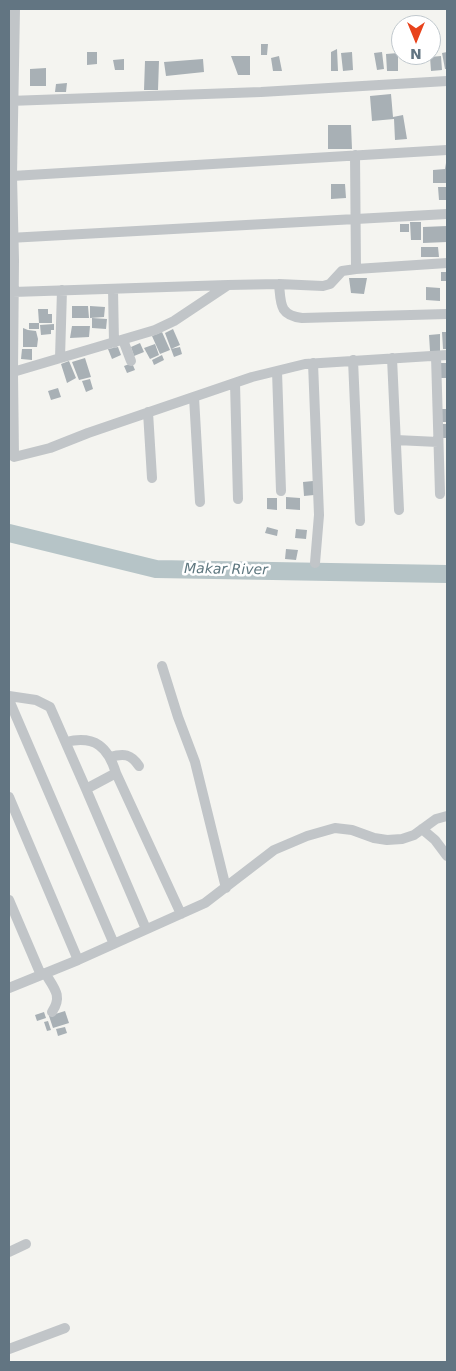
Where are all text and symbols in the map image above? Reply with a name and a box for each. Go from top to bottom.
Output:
north arrow [391,15,441,65]
text: N [410,46,422,62]
water label: Makar River [184,561,268,579]

